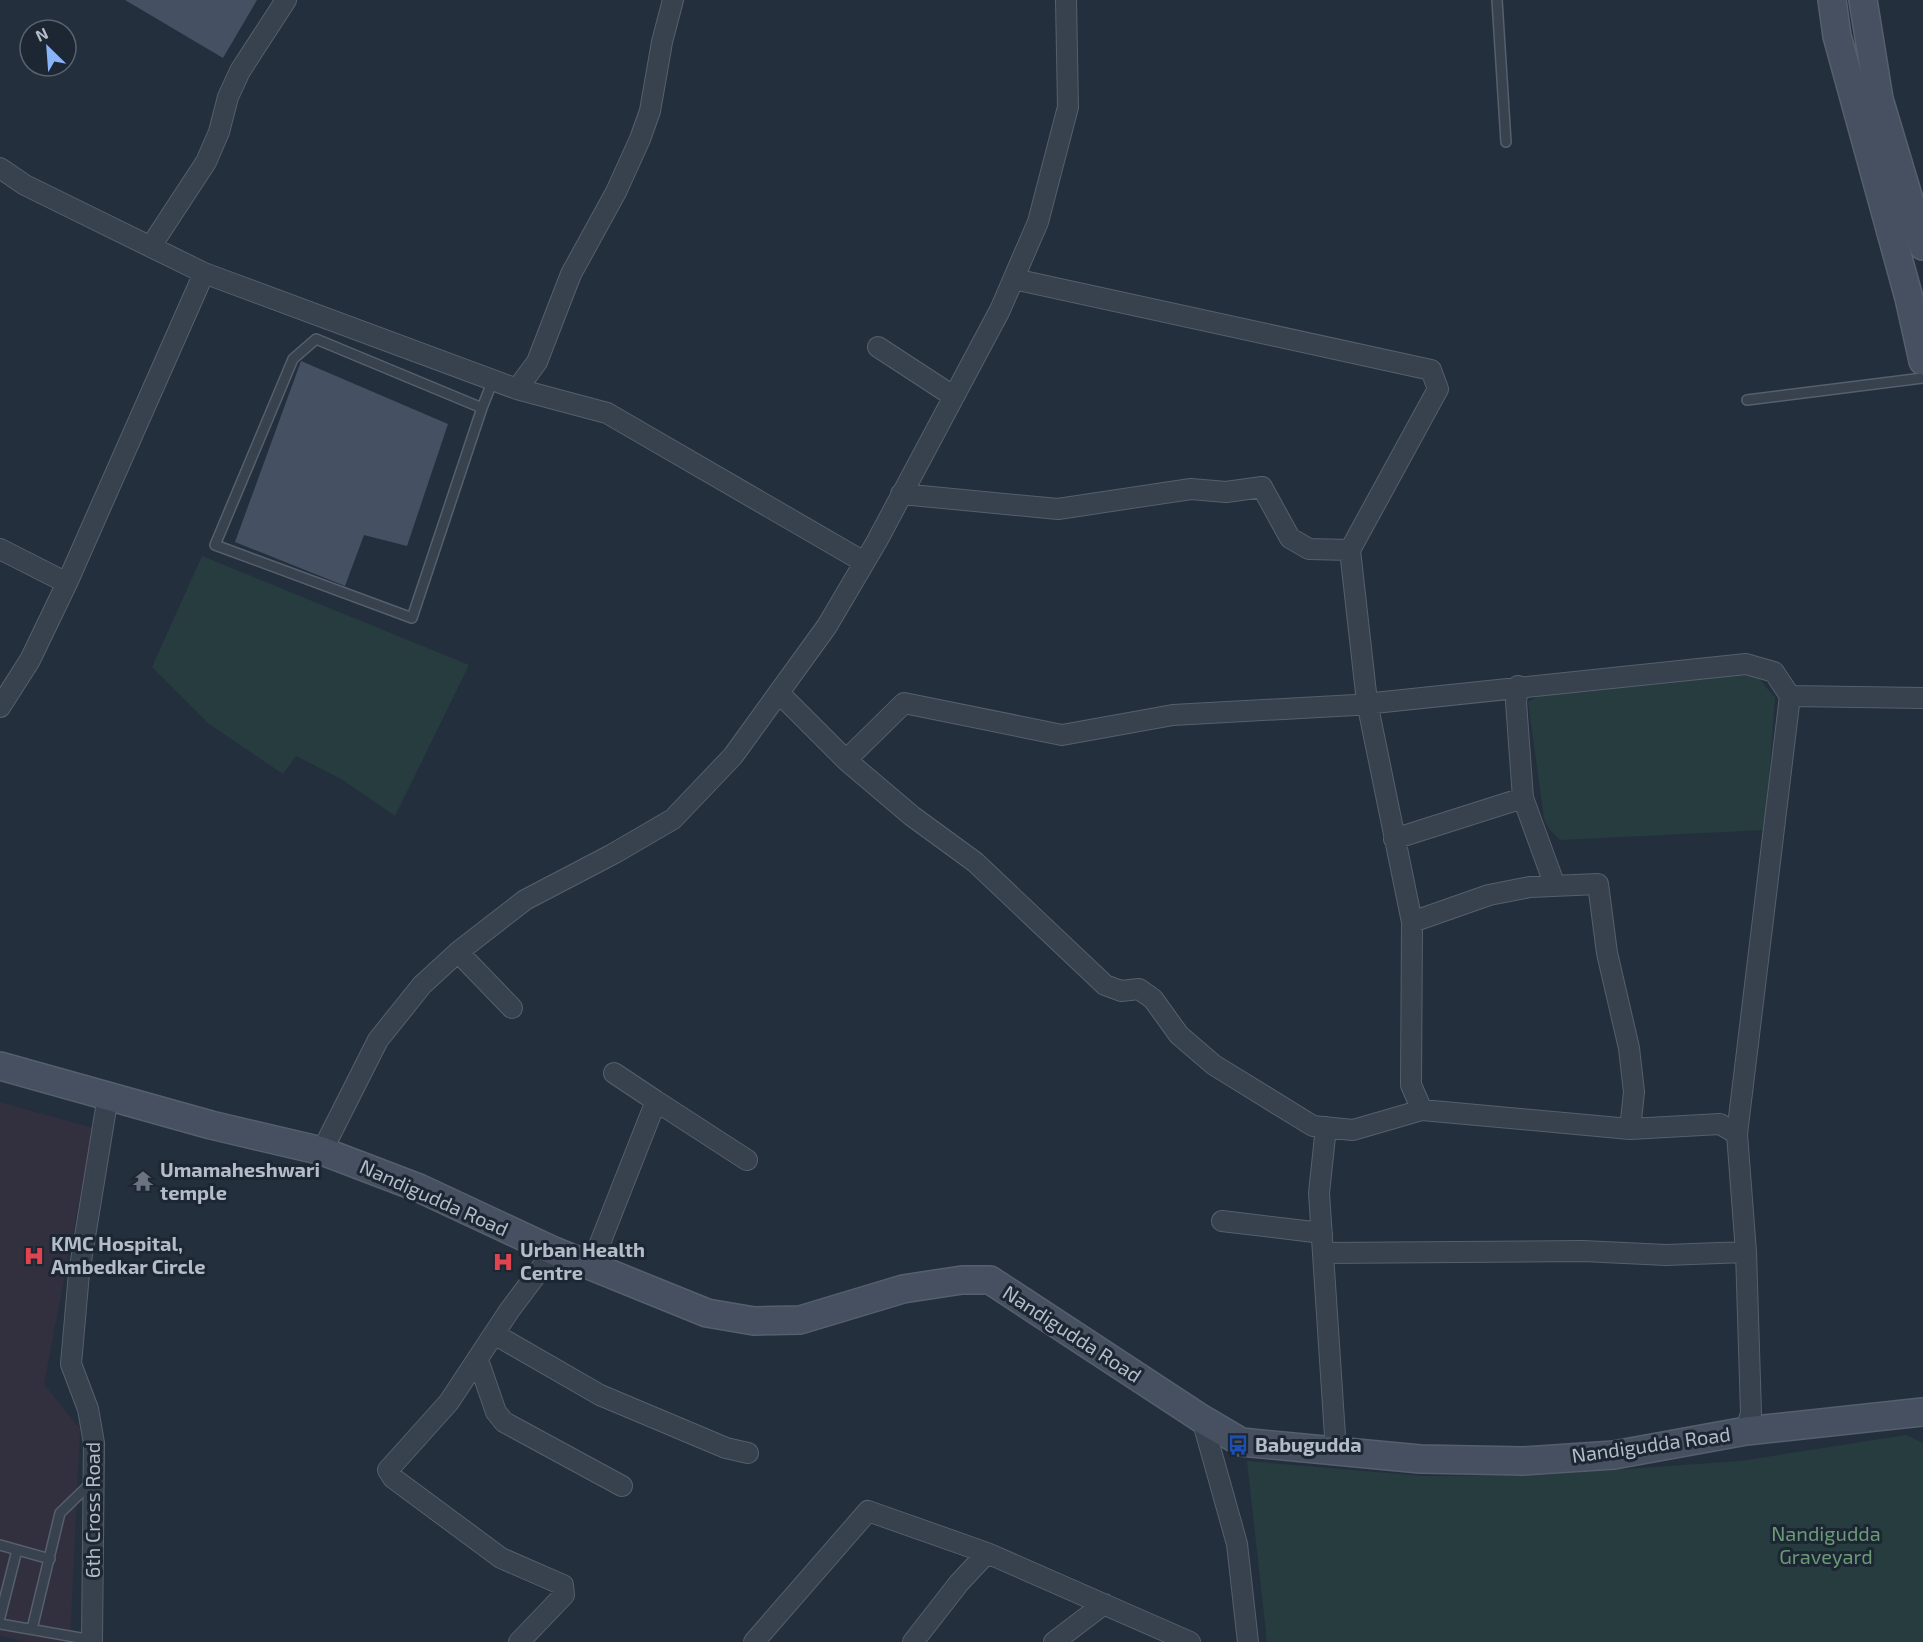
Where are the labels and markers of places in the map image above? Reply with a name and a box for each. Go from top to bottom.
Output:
place label: Umamaheshwari temple [160,1157,320,1204]
temple icon: Umamaheshwari temple [131,1169,155,1193]
place label: KMC Hospital, Ambedkar Circle [51,1231,206,1278]
place label: Urban Health Centre [520,1237,645,1284]
hospital icon: KMC Hospital, Ambedkar Circle [22,1244,46,1268]
hospital icon: Urban Health Centre [491,1250,515,1274]
place label: Babugudda [1255,1432,1362,1456]
bus stop icon: Babugudda [1226,1433,1250,1457]

